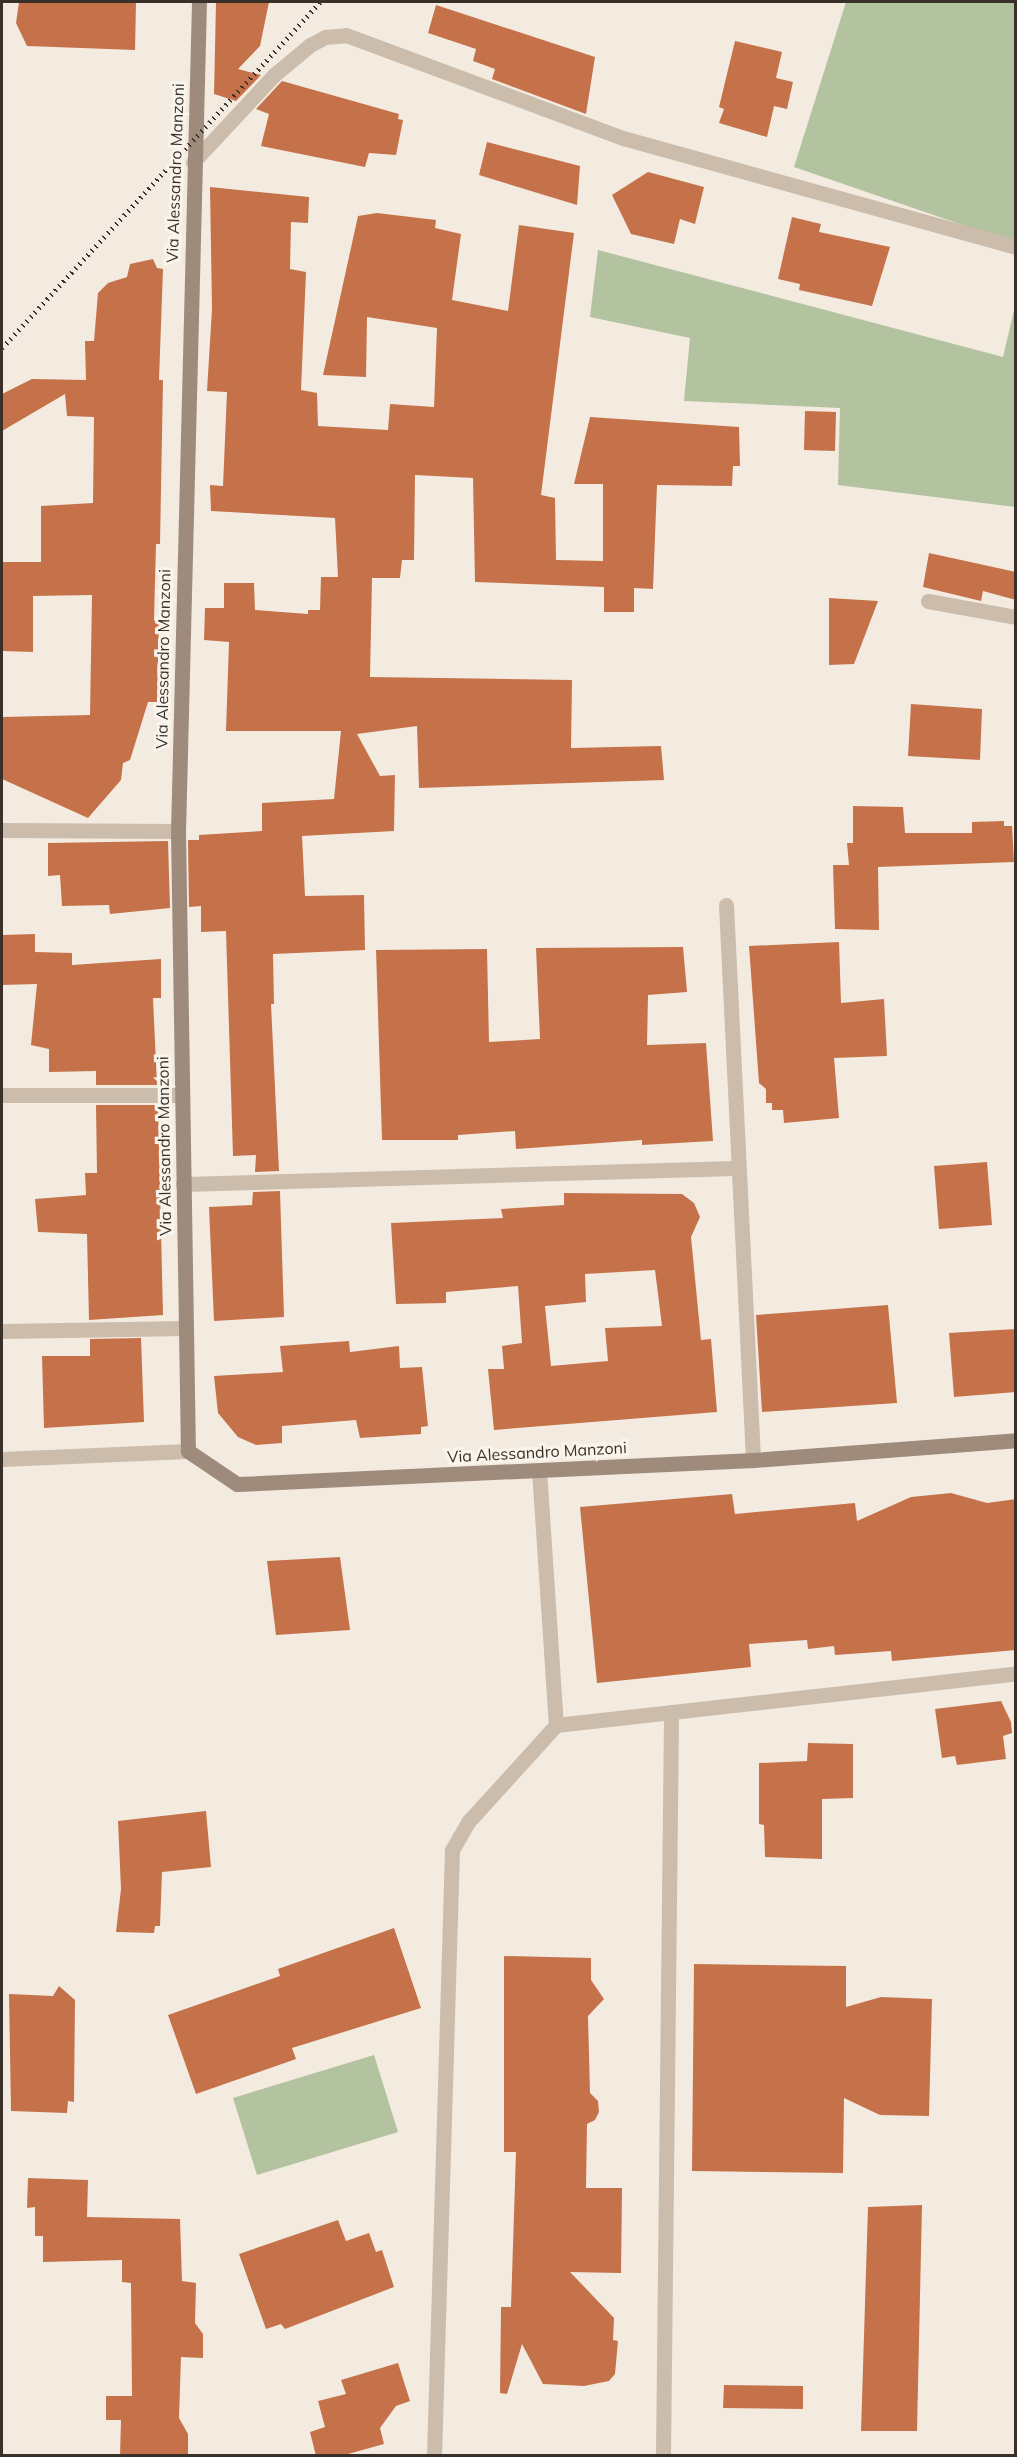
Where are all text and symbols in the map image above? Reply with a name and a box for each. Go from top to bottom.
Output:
street label: Via Alessandro Manzoni [162,83,188,263]
street label: Via Alessandro Manzoni [152,569,174,749]
street label: Via Alessandro Manzoni [153,1056,175,1236]
street label: Via Alessandro Manzoni [447,1438,627,1466]

